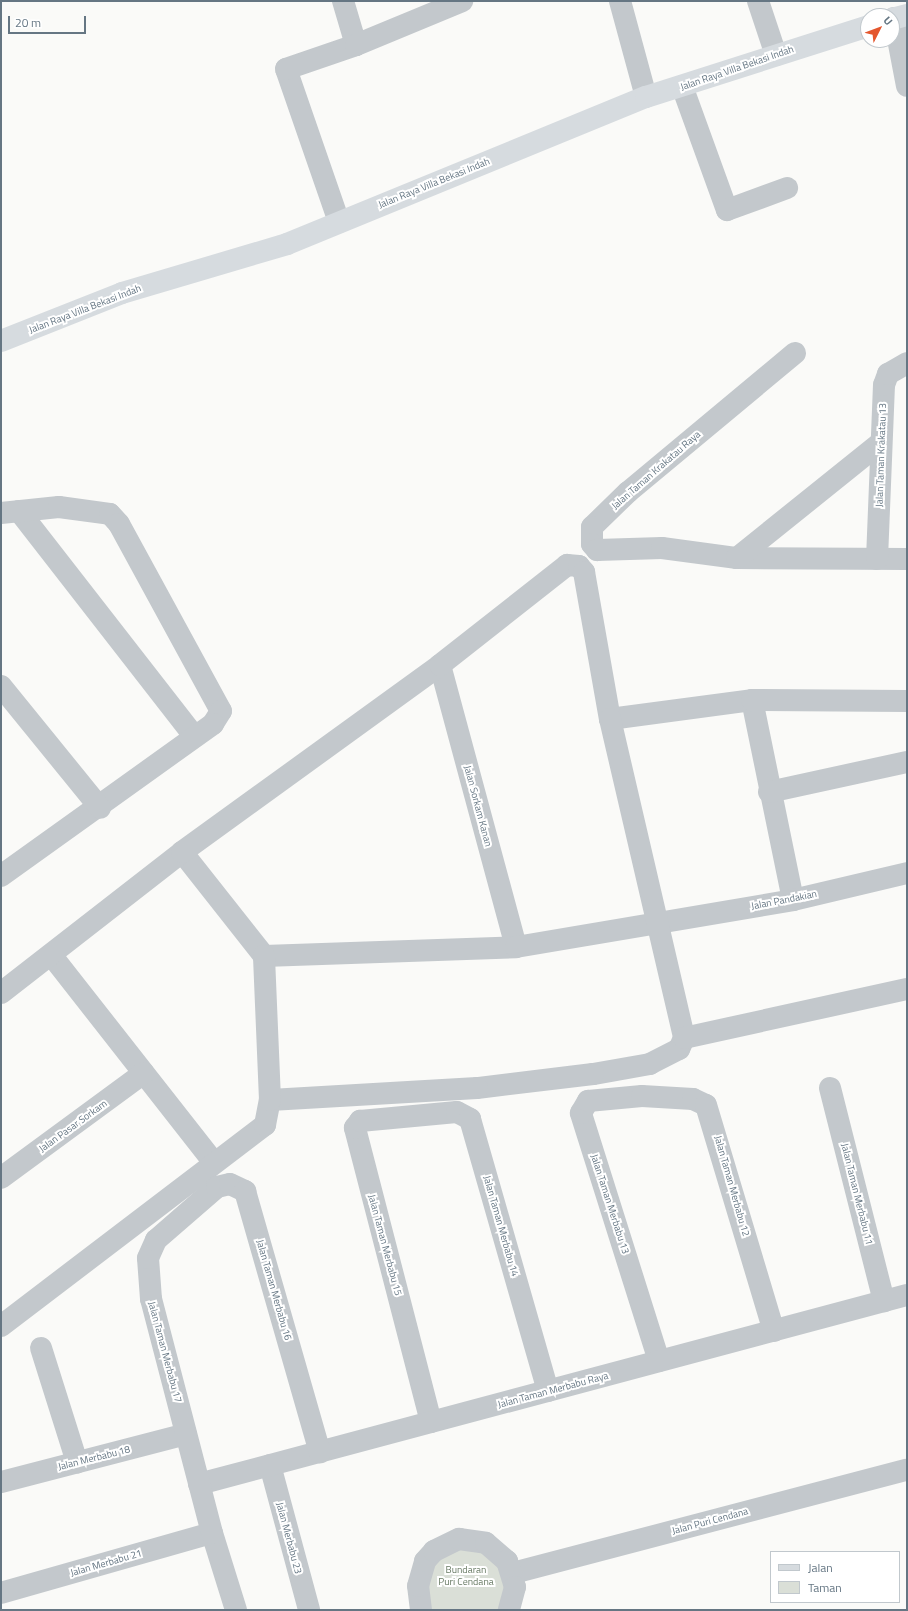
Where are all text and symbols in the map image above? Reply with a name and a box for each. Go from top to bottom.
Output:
scale bar [10,8,88,34]
north arrow [860,8,900,48]
text: 20 m [15,13,41,32]
text: U [880,13,897,29]
street label: Jalan Raya Villa Bekasi Indah [679,43,795,93]
street label: Jalan Raya Villa Bekasi Indah [376,155,492,211]
street label: Jalan Raya Villa Bekasi Indah [27,282,143,336]
street label: Jalan Taman Krakatau 13 [873,403,889,507]
street label: Jalan Taman Krakatau Raya [609,428,703,512]
street label: Jalan Sorkam Kanan [461,764,495,848]
street label: Jalan Pandakian [750,888,818,912]
street label: Jalan Pasar Sorkam [37,1097,109,1155]
street label: Jalan Taman Merbabu 12 [712,1134,752,1238]
street label: Jalan Taman Merbabu 11 [839,1142,875,1246]
street label: Jalan Taman Merbabu 13 [588,1153,632,1255]
street label: Jalan Taman Merbabu 14 [481,1174,521,1278]
street label: Jalan Taman Merbabu 15 [366,1193,404,1297]
street label: Jalan Taman Merbabu 16 [254,1238,294,1342]
street label: Jalan Taman Merbabu 17 [146,1300,184,1404]
street label: Jalan Taman Merbabu Raya [496,1369,610,1411]
street label: Jalan Merbabu 18 [57,1443,131,1473]
street label: Jalan Merbabu 23 [274,1501,304,1575]
street label: Jalan Puri Cendana [671,1505,749,1537]
street label: Jalan Merbabu 21 [69,1547,143,1579]
legend [770,1551,900,1603]
text: Jalan [808,1558,833,1577]
park label: Bundaran Puri Cendana [438,1563,494,1586]
text: Taman [808,1578,842,1597]

